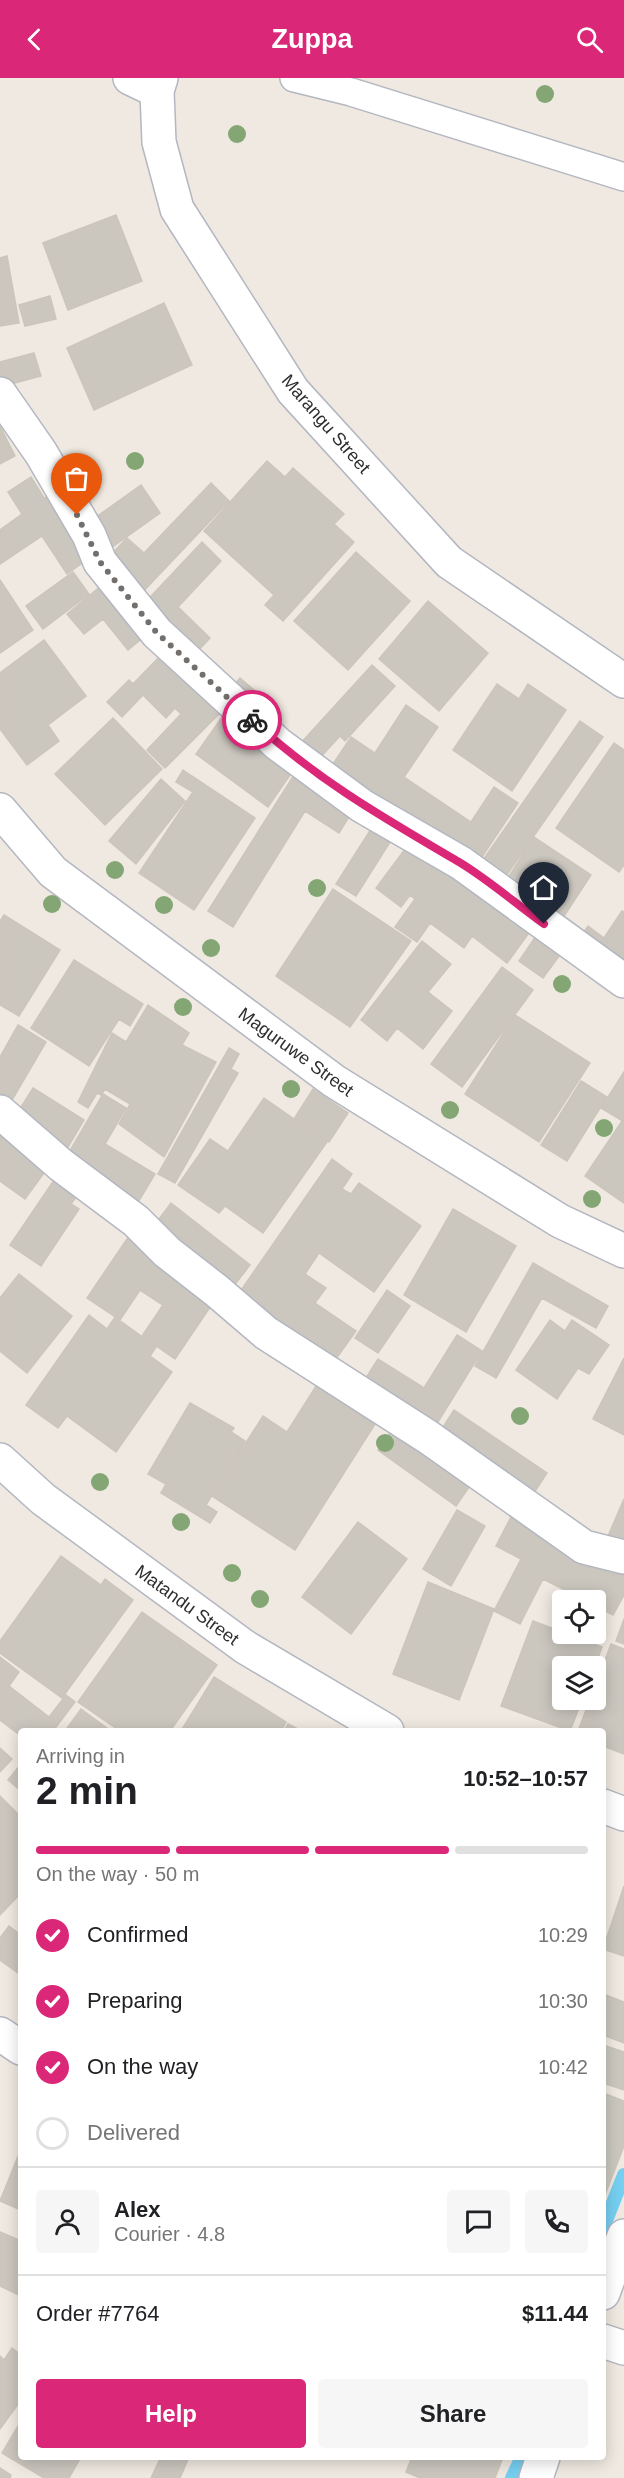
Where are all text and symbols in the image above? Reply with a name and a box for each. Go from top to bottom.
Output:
icon: back [18,23,51,56]
icon: search [573,23,606,56]
text: Zuppa [272,24,353,54]
street label: Marangu Street [278,371,374,477]
pin [51,453,102,515]
icon: bag [60,462,93,495]
courier [222,690,282,750]
icon: bike [236,704,269,737]
pin [518,862,569,924]
icon: home [527,871,560,904]
street label: Maguruwe Street [235,1004,357,1100]
street label: Matandu Street [131,1561,243,1649]
map controls [552,1590,606,1710]
button: locate [552,1590,606,1644]
button: layers [552,1656,606,1710]
text: Arriving in [36,1745,125,1767]
text: 10:52–10:57 [463,1766,588,1791]
text: 2 min [36,1769,138,1812]
text: On the way · 50 m [36,1863,199,1885]
icon: check [36,1919,69,1952]
text: Confirmed [87,1922,188,1947]
text: 10:29 [538,1924,588,1946]
icon: check [36,1985,69,2018]
text: Preparing [87,1988,182,2013]
text: 10:30 [538,1990,588,2012]
icon: check [36,2051,69,2084]
text: On the way [87,2054,198,2079]
text: 10:42 [538,2056,588,2078]
text: Delivered [87,2120,180,2145]
button: person [36,2190,99,2253]
button: chat [447,2190,510,2253]
button: phone [525,2190,588,2253]
text: Alex [114,2197,160,2222]
text: Courier · 4.8 [114,2223,225,2245]
text: Order #7764 [36,2301,160,2326]
text: $11.44 [522,2301,588,2326]
button: Help [36,2379,306,2448]
button: Share [318,2379,588,2448]

